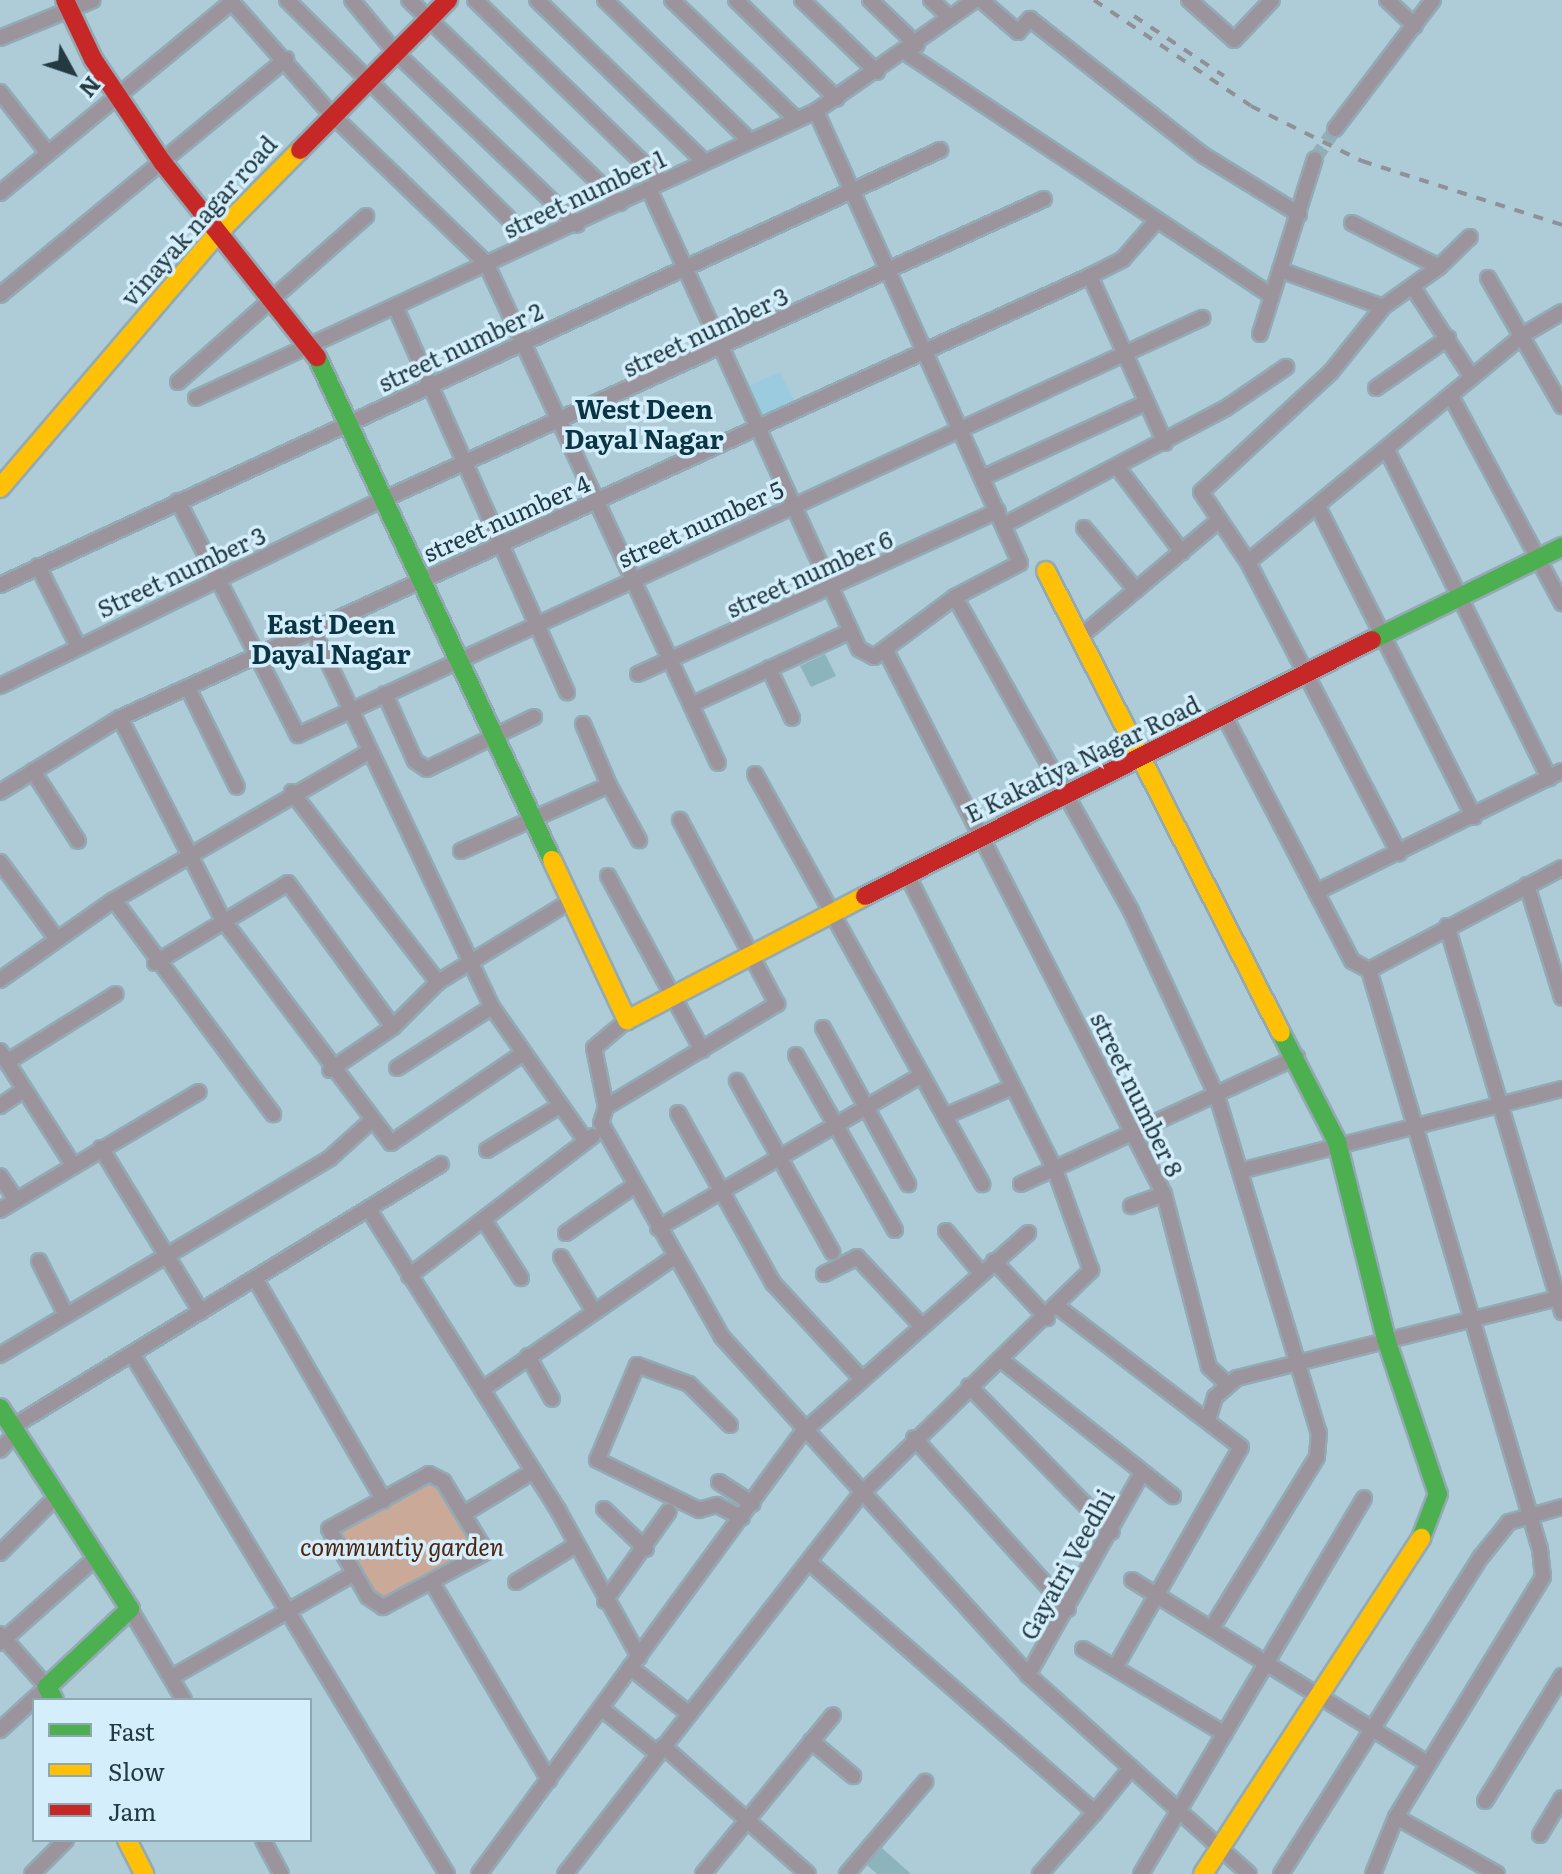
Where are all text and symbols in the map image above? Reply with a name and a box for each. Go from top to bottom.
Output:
north arrow [32,32,112,112]
text: N [72,70,109,105]
street label: vinayak nagar road [114,129,282,311]
street label: street number 1 [498,143,670,243]
street label: street number 3 [618,280,792,382]
street label: street number 2 [373,295,547,397]
district label: West Deen Dayal Nagar [564,392,724,454]
street label: street number 4 [418,467,594,567]
street label: street number 5 [613,474,787,572]
street label: Street number 3 [92,519,270,623]
street label: street number 6 [721,523,897,623]
district label: East Deen Dayal Nagar [251,607,411,668]
street label: E Kakatiya Nagar Road [960,689,1204,827]
street label: street number 8 [1086,1007,1190,1181]
street label: Gayatri Veedhi [1013,1484,1119,1644]
park label: communtiy garden [300,1532,504,1560]
legend [32,1698,312,1842]
text: Fast [108,1713,155,1748]
text: Slow [108,1753,165,1788]
text: Jam [108,1793,156,1828]

